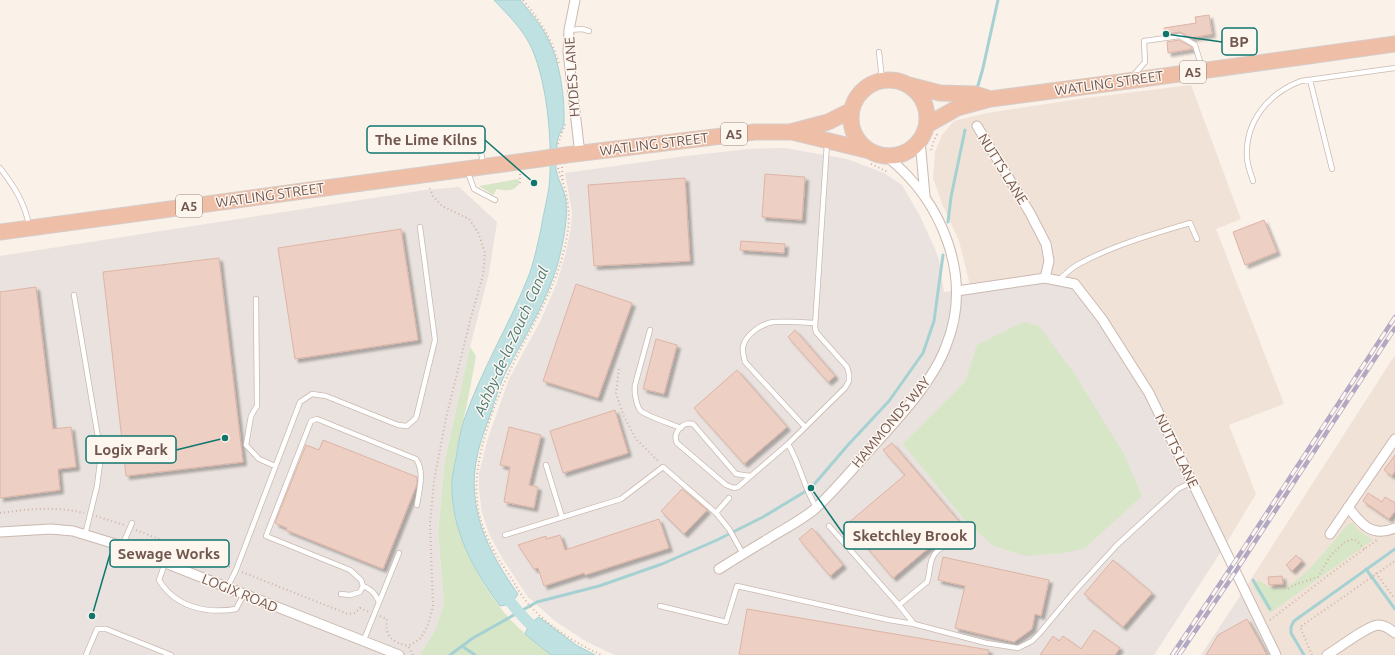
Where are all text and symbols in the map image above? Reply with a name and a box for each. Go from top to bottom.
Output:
callout: BP [1222,28,1257,55]
text: BP [1229,33,1249,50]
street label: HYDES LANE [561,36,583,118]
road number: A5 [1180,61,1206,83]
street label: WATLING STREET [1054,67,1164,99]
road number: A5 [721,123,747,145]
callout: The Lime Kilns [367,126,485,153]
street label: WATLING STREET [599,129,709,159]
text: The Lime Kilns [375,131,477,148]
street label: NUTTS LANE [975,131,1031,207]
street label: WATLING STREET [215,179,325,211]
road number: A5 [176,195,202,217]
water label: Ashby-de-la-Zouch Canal [470,263,552,419]
street label: HAMMONDS WAY [848,373,934,471]
street label: NUTTS LANE [1152,411,1202,491]
callout: Logix Park [86,436,176,463]
text: Logix Park [94,441,169,458]
callout: Sketchley Brook [844,522,975,549]
text: Sketchley Brook [853,527,968,544]
callout: Sewage Works [110,540,229,567]
text: Sewage Works [118,545,220,562]
street label: LOGIX ROAD [200,570,280,616]

